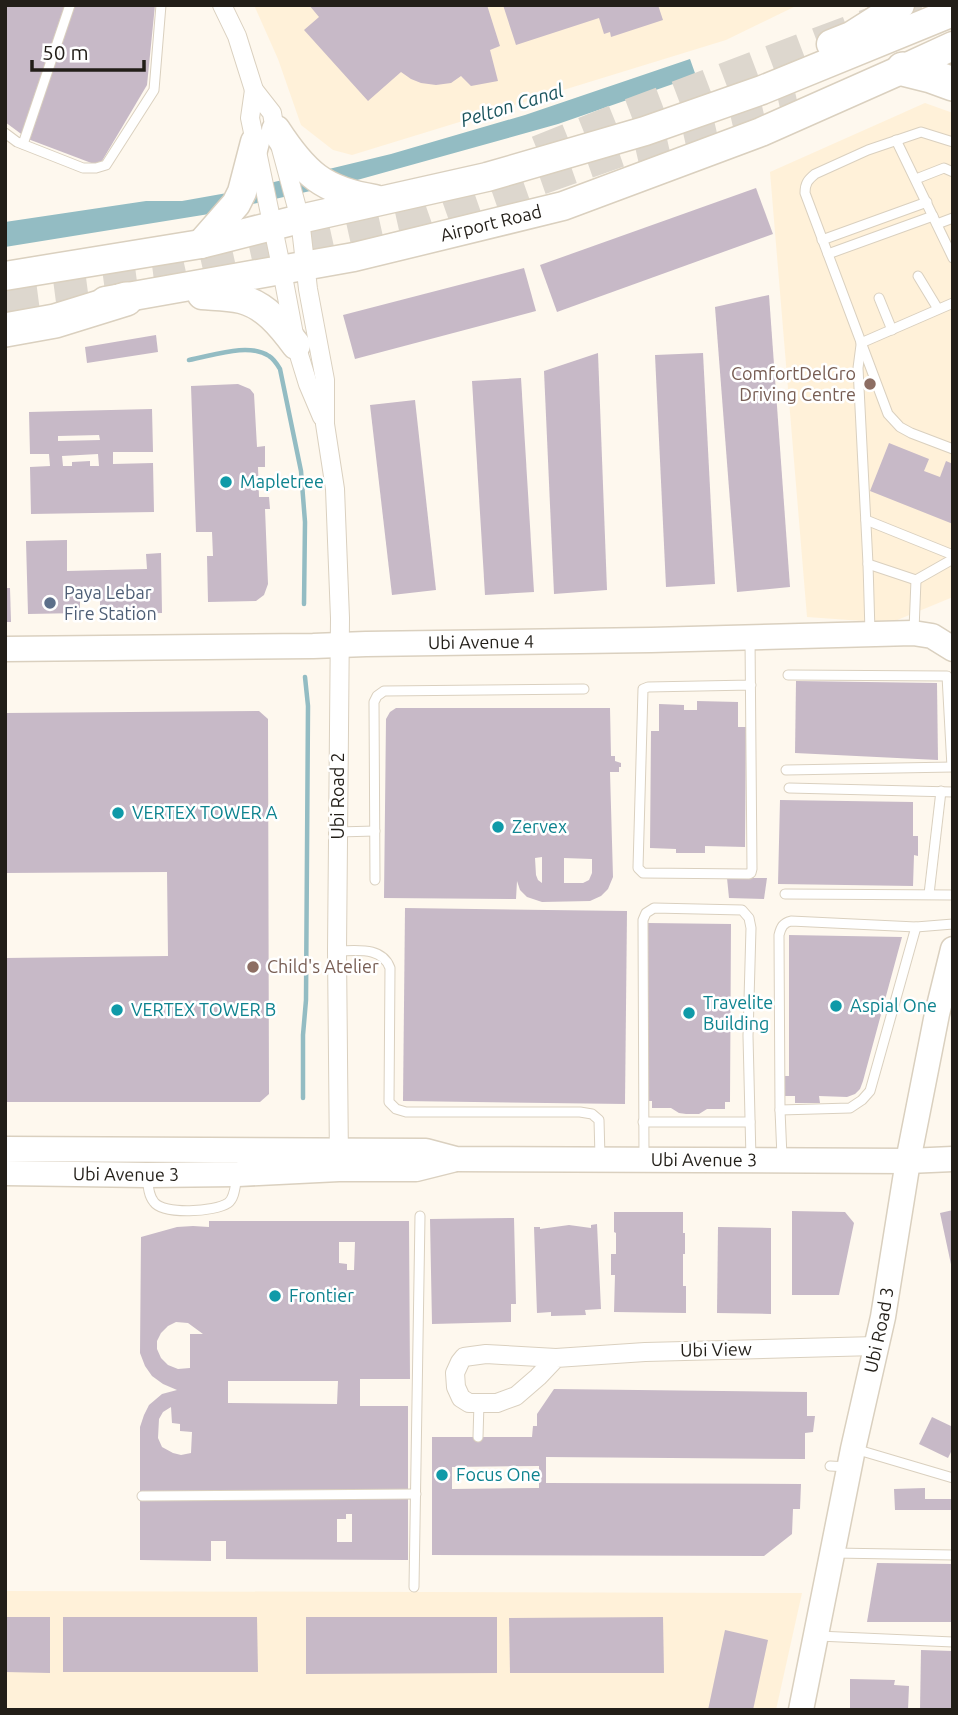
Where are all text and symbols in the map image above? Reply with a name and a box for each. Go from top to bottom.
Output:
scale bar [32,28,144,72]
text: 50 m [42,40,89,64]
water label: Pelton Canal [458,79,567,131]
street label: Airport Road [438,201,544,245]
place label: ComfortDelGro Driving Centre [731,363,856,404]
marker: ComfortDelGro Driving Centre [862,376,878,392]
place label: Mapletree [240,471,324,491]
marker: Mapletree [218,474,234,490]
place label: Paya Lebar Fire Station [64,582,157,623]
marker: Paya Lebar Fire Station [42,595,58,611]
street label: Ubi Avenue 4 [428,631,534,652]
street label: Ubi Road 2 [327,752,347,840]
place label: VERTEX TOWER A [132,802,278,822]
marker: VERTEX TOWER A [110,805,126,821]
place label: Zervex [512,816,567,836]
marker: Zervex [490,819,506,835]
place label: Child's Atelier [267,956,379,976]
marker: Child's Atelier [245,959,261,975]
place label: Travelite Building [703,992,773,1033]
place label: Aspial One [850,995,937,1015]
marker: Aspial One [828,998,844,1014]
place label: VERTEX TOWER B [131,999,276,1019]
marker: VERTEX TOWER B [109,1002,125,1018]
marker: Travelite Building [681,1005,697,1021]
street label: Ubi Avenue 3 [651,1149,757,1169]
street label: Ubi Avenue 3 [73,1163,179,1184]
place label: Frontier [289,1285,354,1305]
street label: Ubi Road 3 [860,1286,897,1375]
marker: Frontier [267,1288,283,1304]
street label: Ubi View [680,1338,752,1360]
place label: Focus One [456,1464,541,1484]
marker: Focus One [434,1467,450,1483]

